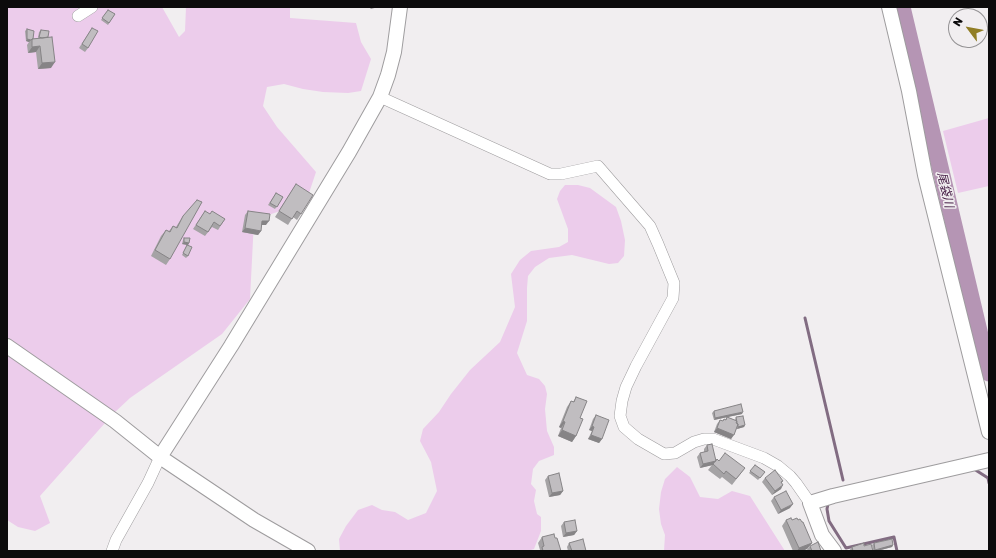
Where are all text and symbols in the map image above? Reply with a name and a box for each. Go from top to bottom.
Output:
north arrow [948,8,988,48]
text: N [951,15,966,29]
water label: 尾袋川 [934,171,956,209]

